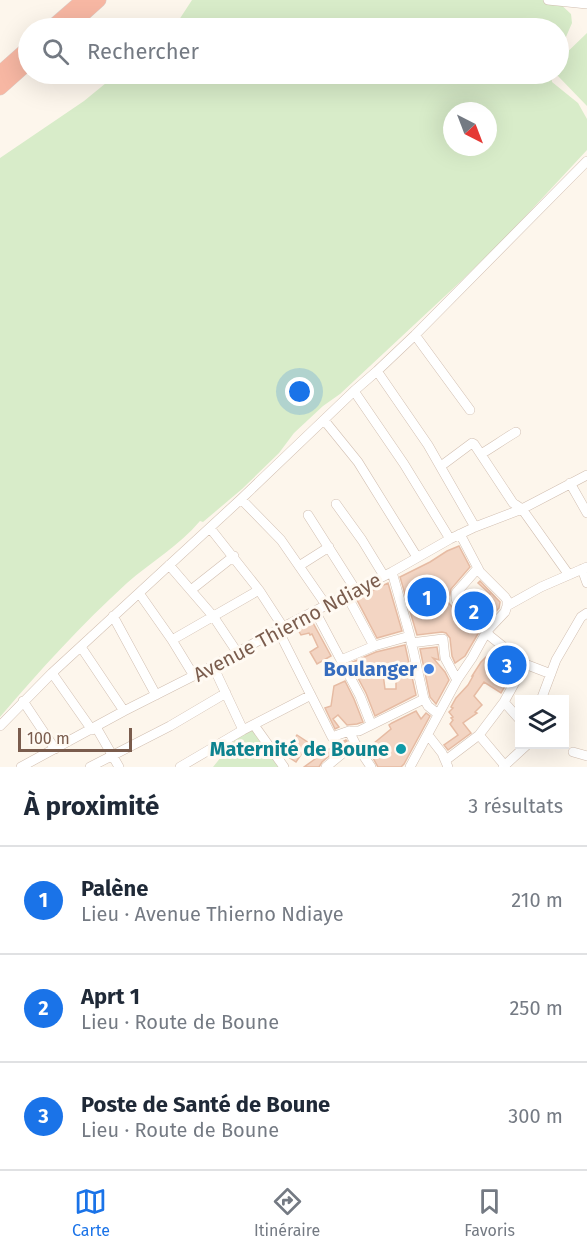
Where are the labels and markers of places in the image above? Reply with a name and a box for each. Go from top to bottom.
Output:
pin: 1 [408,574,446,620]
pin: 2 [454,588,494,634]
pin: 3 [488,642,526,688]
place label: Boulanger [324,657,418,681]
marker: Boulanger [422,662,436,676]
place label: Maternité de Boune [210,737,389,761]
marker: Maternité de Boune [394,742,408,756]

